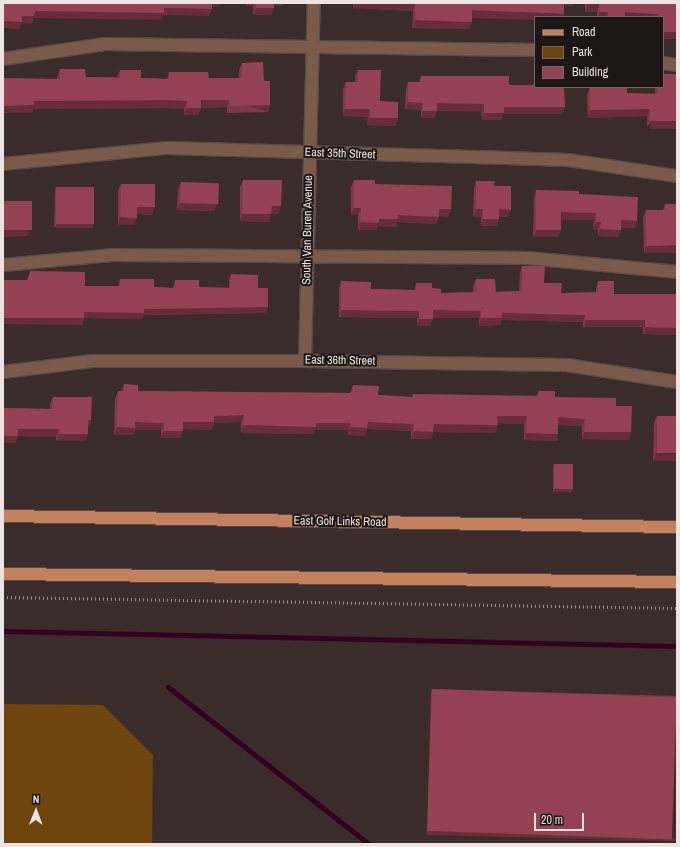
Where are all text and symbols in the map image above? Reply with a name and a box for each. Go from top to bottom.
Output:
legend [534,16,664,88]
text: Road [572,24,596,40]
text: Park [572,44,592,60]
text: Building [572,64,608,80]
street label: East 35th Street [304,146,376,162]
street label: South Van Buren Avenue [300,175,316,285]
street label: East 36th Street [305,353,375,369]
street label: East Golf Links Road [293,514,387,530]
north arrow [16,791,56,831]
text: N [33,792,40,806]
scale bar [536,805,586,831]
text: 20 m [541,812,563,828]

